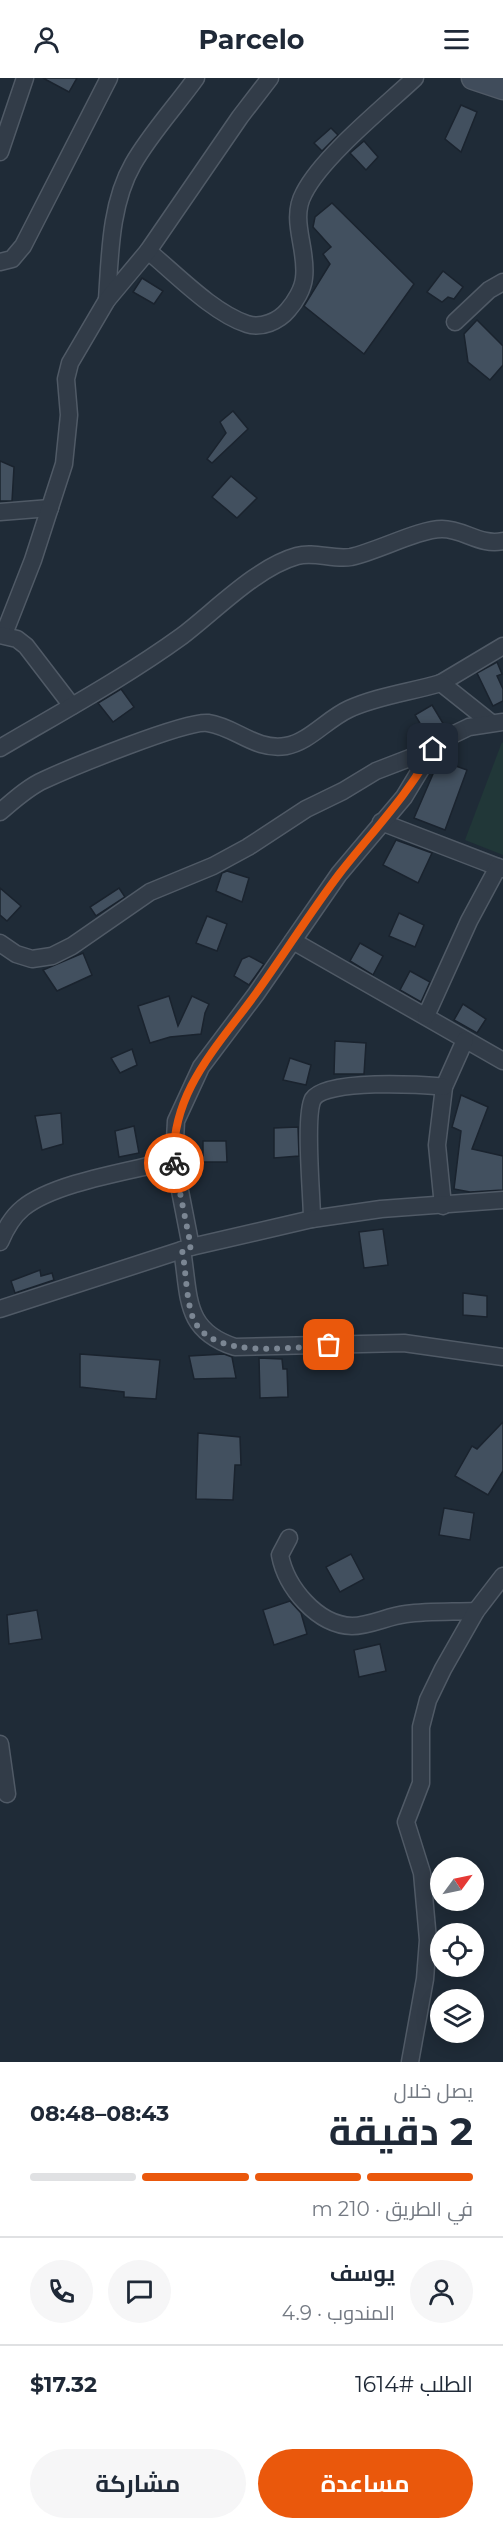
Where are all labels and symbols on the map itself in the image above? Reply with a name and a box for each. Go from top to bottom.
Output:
pin [407,723,458,774]
courier [144,1133,204,1193]
pin [303,1319,354,1370]
north arrow [430,1857,484,1911]

